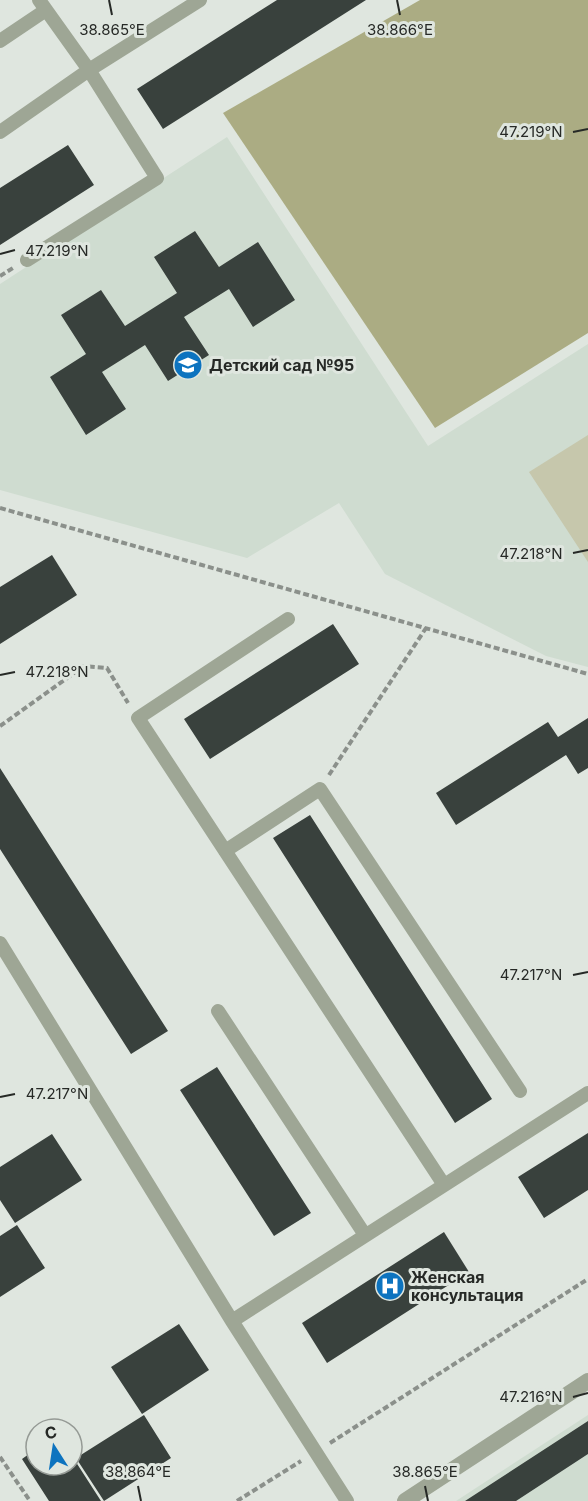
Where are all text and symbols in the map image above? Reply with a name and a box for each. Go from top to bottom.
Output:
text: 38.865°E [79,20,145,39]
text: 38.866°E [367,20,433,39]
text: 47.219°N [499,122,563,141]
text: 47.219°N [25,241,89,260]
school or university icon: Детский сад №95 [172,349,204,381]
place label: Детский сад №95 [209,355,354,375]
text: 47.218°N [499,544,563,563]
text: 47.218°N [25,662,89,681]
text: 47.217°N [500,965,562,984]
text: 47.217°N [26,1084,88,1103]
place label: Женская консультация [411,1267,523,1305]
hospital icon: Женская консультация [374,1270,406,1302]
text: 47.216°N [499,1387,563,1406]
north arrow [24,1417,84,1477]
text: С [43,1421,59,1443]
text: 38.864°E [105,1462,171,1481]
text: 38.865°E [392,1462,458,1481]

